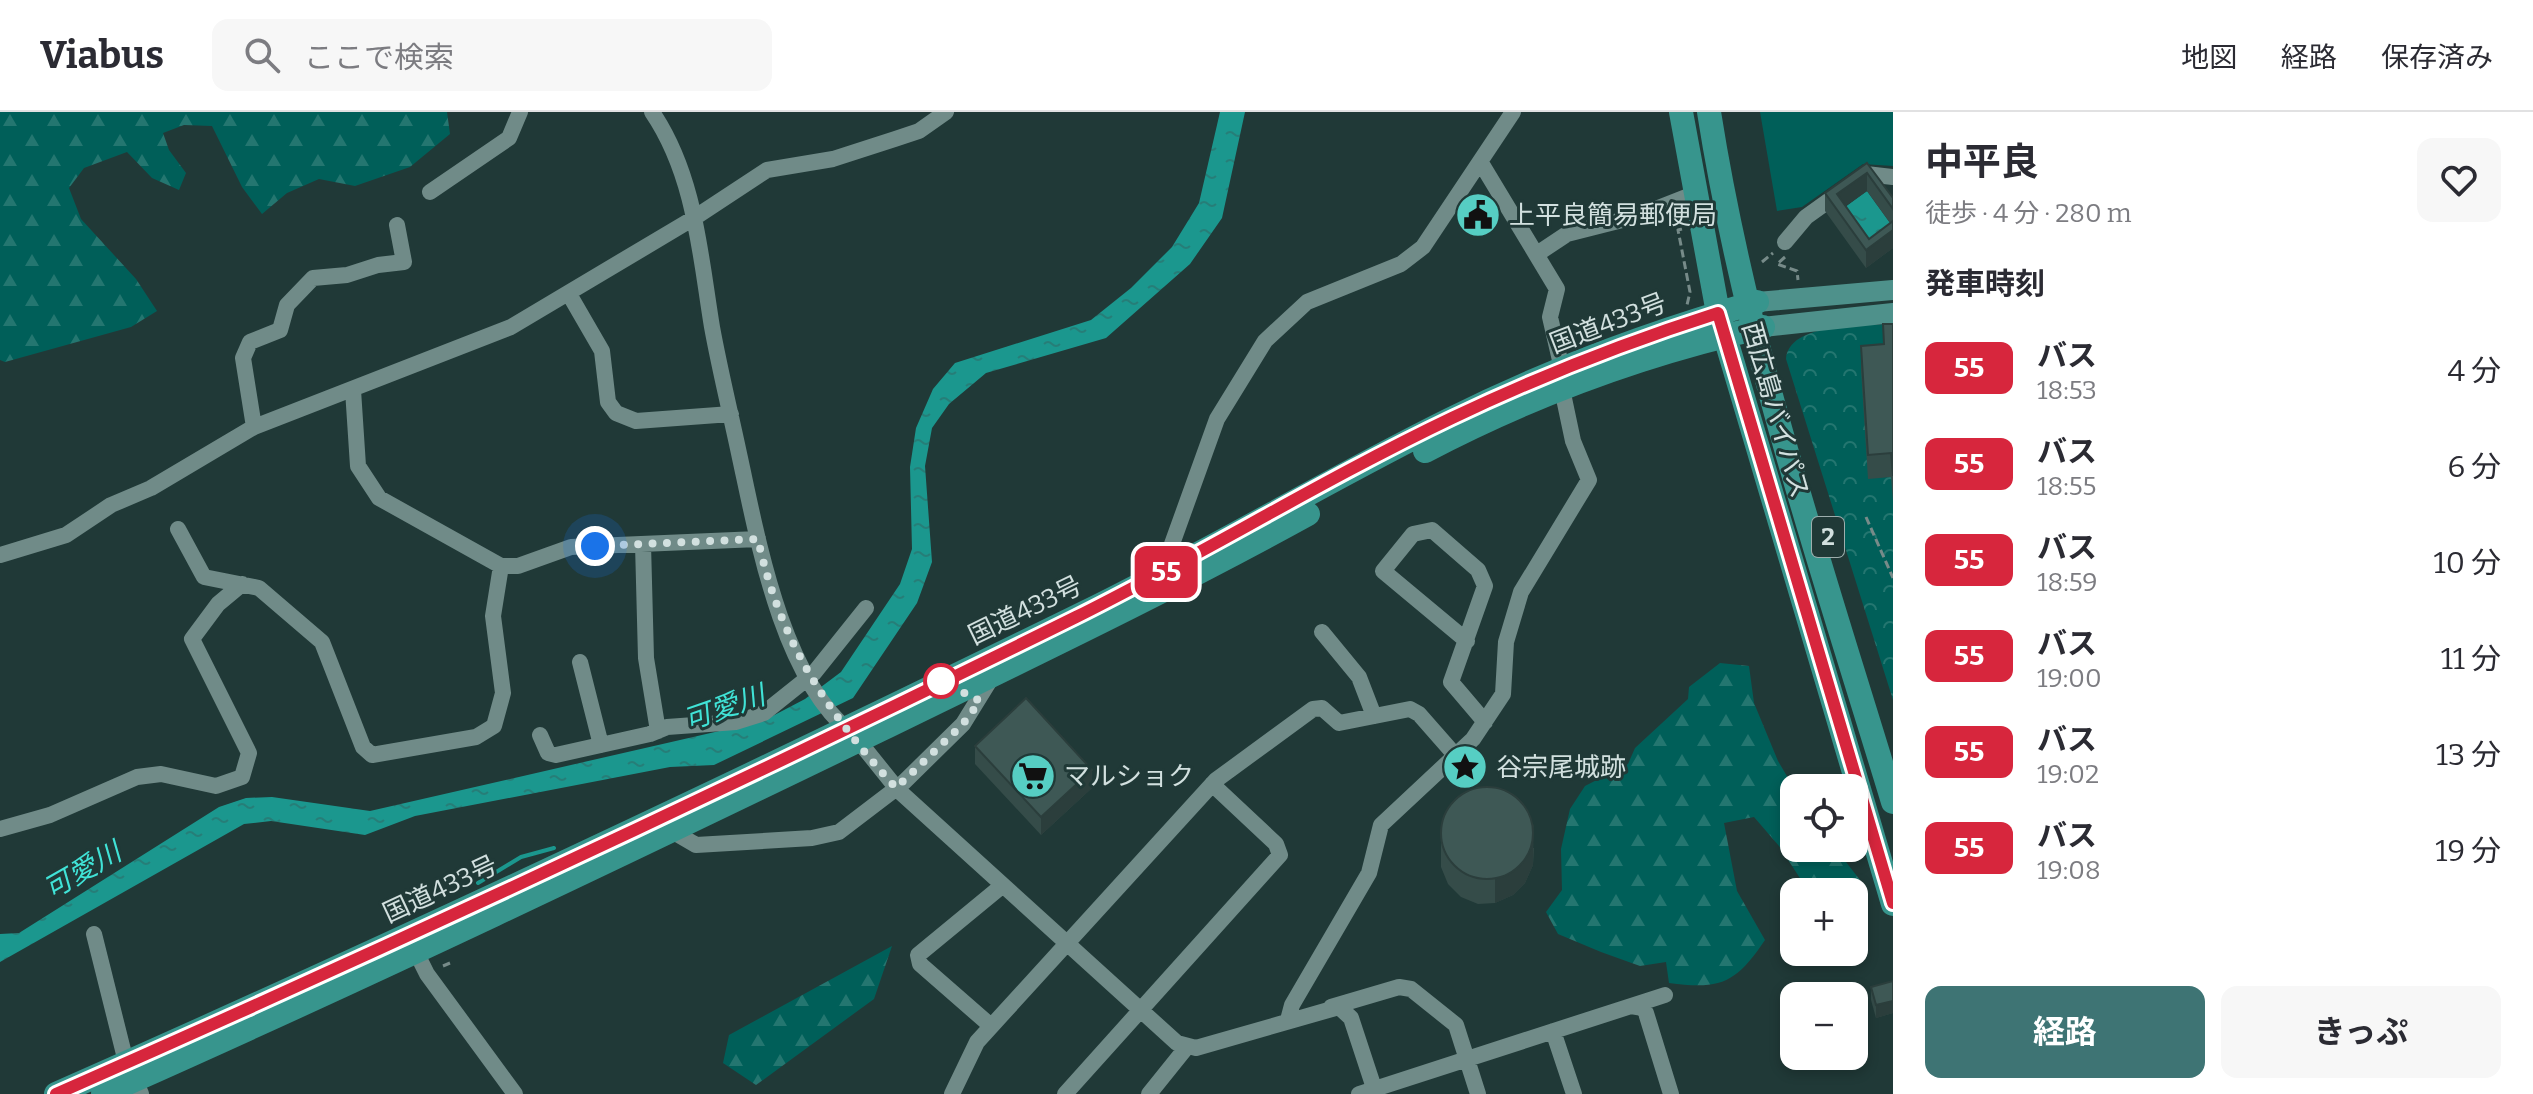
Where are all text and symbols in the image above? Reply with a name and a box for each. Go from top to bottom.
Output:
search box [212,19,772,91]
text: Viabus [40,32,164,78]
icon: search [240,33,284,77]
text: ここで検索 [304,40,454,76]
text: 地図 [2181,41,2237,74]
text: 経路 [2281,41,2337,74]
text: 保存済み [2381,41,2493,74]
button: heart [2417,138,2501,222]
text: 中平良 [1925,139,2039,185]
public building icon: 上平良簡易郵便局 [1454,191,1502,239]
text: 徒歩 · 4 分 · 280 m [1925,198,2132,229]
place label: 上平良簡易郵便局 [1509,200,1717,231]
text: 発車時刻 [1925,266,2045,302]
street label: 国道433号 [1546,287,1671,360]
street label: 西広島バイパス [1736,319,1815,502]
text: バス [2037,338,2097,374]
text: 55 [1954,351,1984,384]
text: 4 分 [2447,353,2501,389]
text: 18:53 [2037,375,2097,406]
text: バス [2037,434,2097,470]
text: 55 [1954,447,1984,480]
text: 6 分 [2447,449,2501,485]
text: 18:55 [2037,471,2096,502]
road number: 2 [1812,517,1844,557]
your location [575,526,615,566]
text: バス [2037,530,2097,566]
text: 55 [1954,543,1984,576]
text: 10 分 [2434,545,2501,581]
line badge: 55 [1130,546,1202,598]
text: 55 [1151,555,1181,588]
text: 18:59 [2037,567,2098,598]
street label: 国道433号 [963,570,1087,651]
text: バス [2037,626,2097,662]
text: 55 [1954,639,1984,672]
text: 11 分 [2441,641,2501,677]
text: 19:00 [2037,663,2102,694]
unlabelled marker [924,664,958,698]
water label: 可愛川 [679,677,772,737]
text: バス [2037,722,2097,758]
text: 55 [1954,735,1984,768]
text: 13 分 [2436,737,2501,773]
place icon: 谷宗尾城跡 [1441,743,1489,791]
supermarket icon: マルショク [1009,752,1057,800]
place label: 谷宗尾城跡 [1496,752,1626,783]
text: 19:02 [2037,759,2099,790]
place label: マルショク [1064,761,1194,792]
map controls [1780,774,1868,1070]
button: locate [1780,774,1868,862]
text: バス [2037,818,2097,854]
text: 55 [1954,831,1984,864]
text: 19 分 [2435,833,2501,869]
water label: 可愛川 [38,834,129,906]
street label: 国道433号 [378,850,502,929]
text: 19:08 [2037,855,2101,886]
button: + [1780,878,1868,966]
button: − [1780,982,1868,1070]
button: 経路 [1925,986,2205,1078]
button: きっぷ [2221,986,2501,1078]

